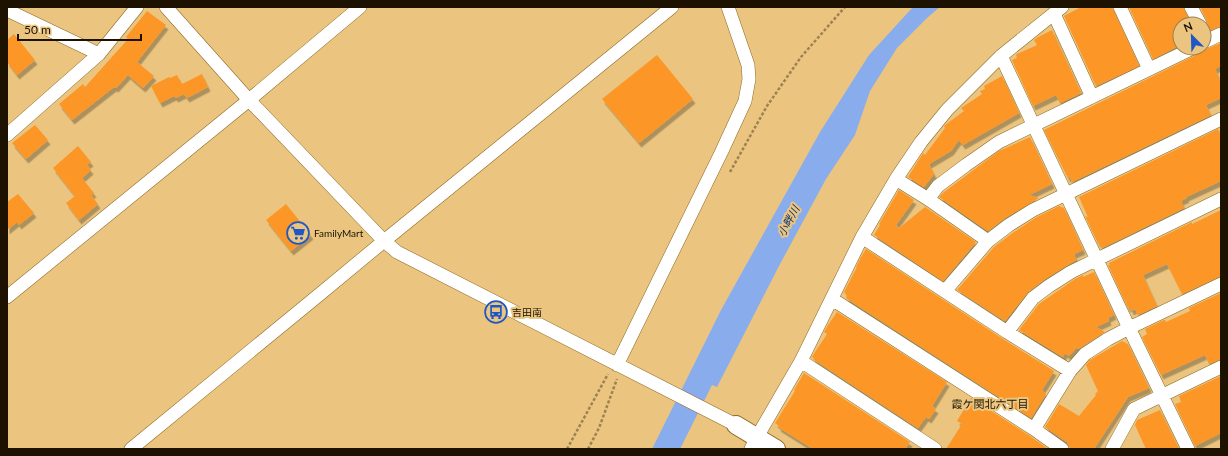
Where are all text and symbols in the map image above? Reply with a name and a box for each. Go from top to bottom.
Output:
scale bar [18,16,141,42]
north arrow [1172,16,1212,56]
text: N [1181,19,1194,34]
text: 50 m [24,22,51,37]
water label: 小畔川 [774,203,802,239]
supermarket icon: FamilyMart [285,220,311,246]
place label: FamilyMart [314,227,364,239]
bus stop icon: 吉田南 [483,299,509,325]
place label: 吉田南 [512,306,542,318]
district label: 霞ケ関北六丁目 [952,397,1029,410]

